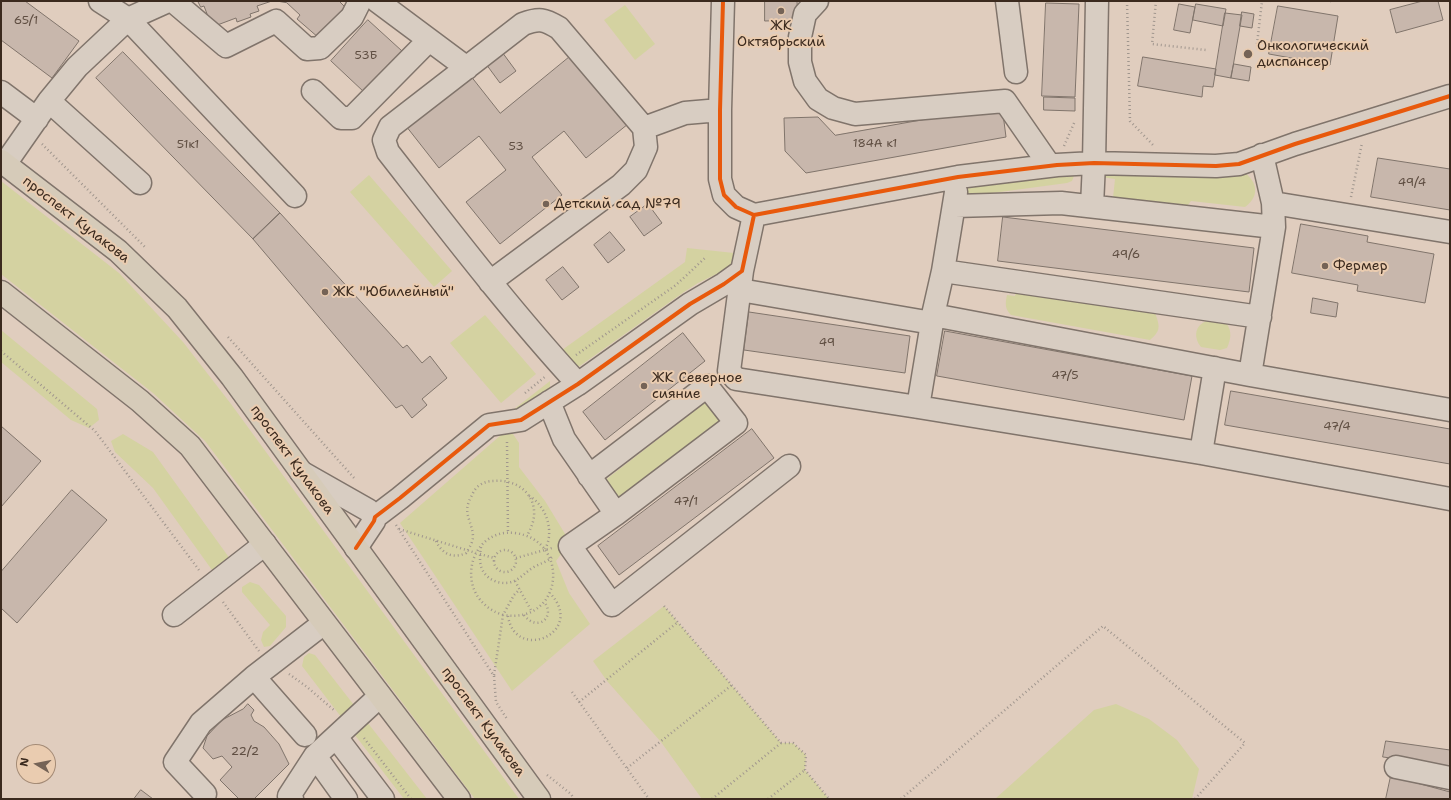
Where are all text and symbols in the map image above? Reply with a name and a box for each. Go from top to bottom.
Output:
marker: ЖК Октябрьский [776,6,786,16]
house number: 65/1 [14,14,38,28]
place label: ЖК Октябрьский [737,18,825,50]
place label: Онкологический диспансер [1257,38,1369,70]
marker: Онкологический диспансер [1242,48,1254,60]
house number: 53Б [354,49,378,63]
house number: 184А к1 [853,137,897,151]
house number: 51к1 [177,138,199,152]
house number: 53 [508,140,524,154]
street label: проспект Кулакова [19,173,133,267]
house number: 49/4 [1398,176,1426,190]
place label: Детский сад №79 [554,196,681,212]
marker: Детский сад №79 [541,199,551,209]
house number: 49/6 [1112,248,1140,262]
place label: Фермер [1333,258,1388,274]
marker: Фермер [1320,261,1330,271]
place label: ЖК "Юбилейный" [333,284,454,300]
marker: ЖК "Юбилейный" [320,287,330,297]
house number: 49 [819,336,835,350]
house number: 47/5 [1051,369,1079,383]
place label: ЖК Северное сияние [652,370,742,402]
marker: ЖК Северное сияние [639,381,649,391]
street label: проспект Кулакова [247,402,337,518]
house number: 47/4 [1323,420,1351,434]
house number: 47/1 [674,495,698,509]
street label: проспект Кулакова [438,664,528,780]
north arrow [16,744,56,784]
house number: 22/2 [231,745,259,759]
text: N [17,756,33,768]

